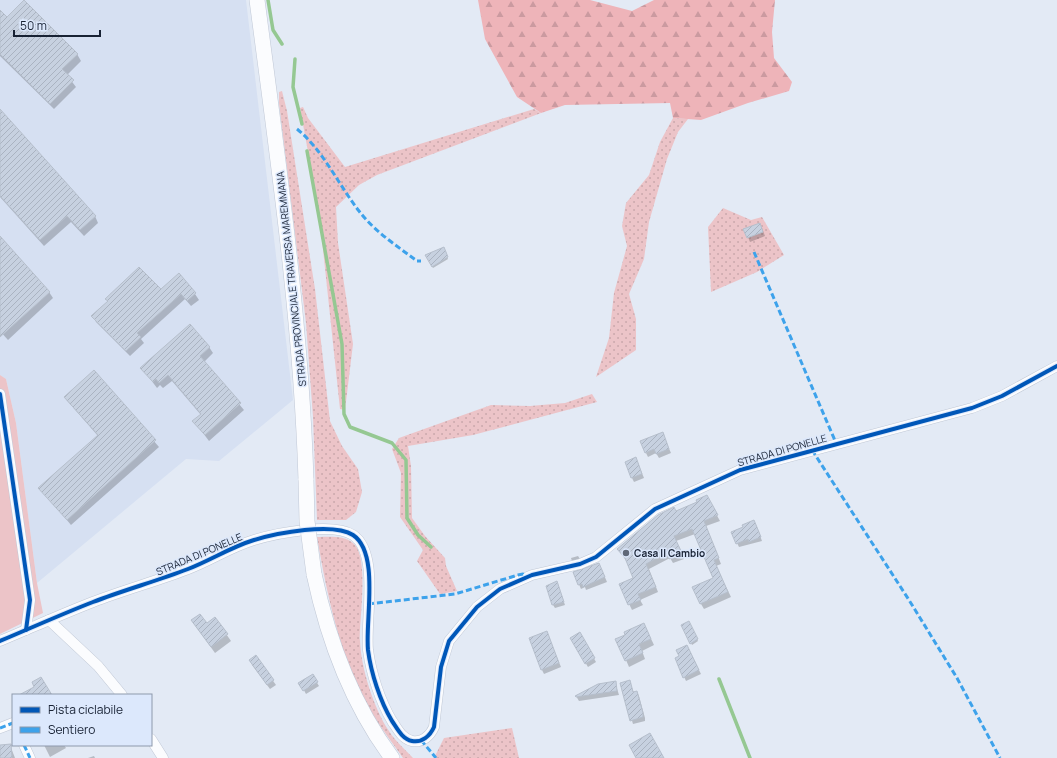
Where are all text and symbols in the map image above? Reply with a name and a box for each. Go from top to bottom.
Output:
scale bar [14,12,100,38]
text: 50 m [20,17,47,34]
street label: STRADA PROVINCIALE TRAVERSA MAREMMANA [273,170,309,387]
street label: STRADA DI PONELLE [736,430,829,469]
street label: STRADA DI PONELLE [154,529,245,578]
place label: Casa Il Cambio [634,546,705,560]
marker: Casa Il Cambio [621,548,631,558]
legend [12,694,152,746]
text: Pista ciclabile [48,701,123,718]
text: Sentiero [48,721,95,738]

